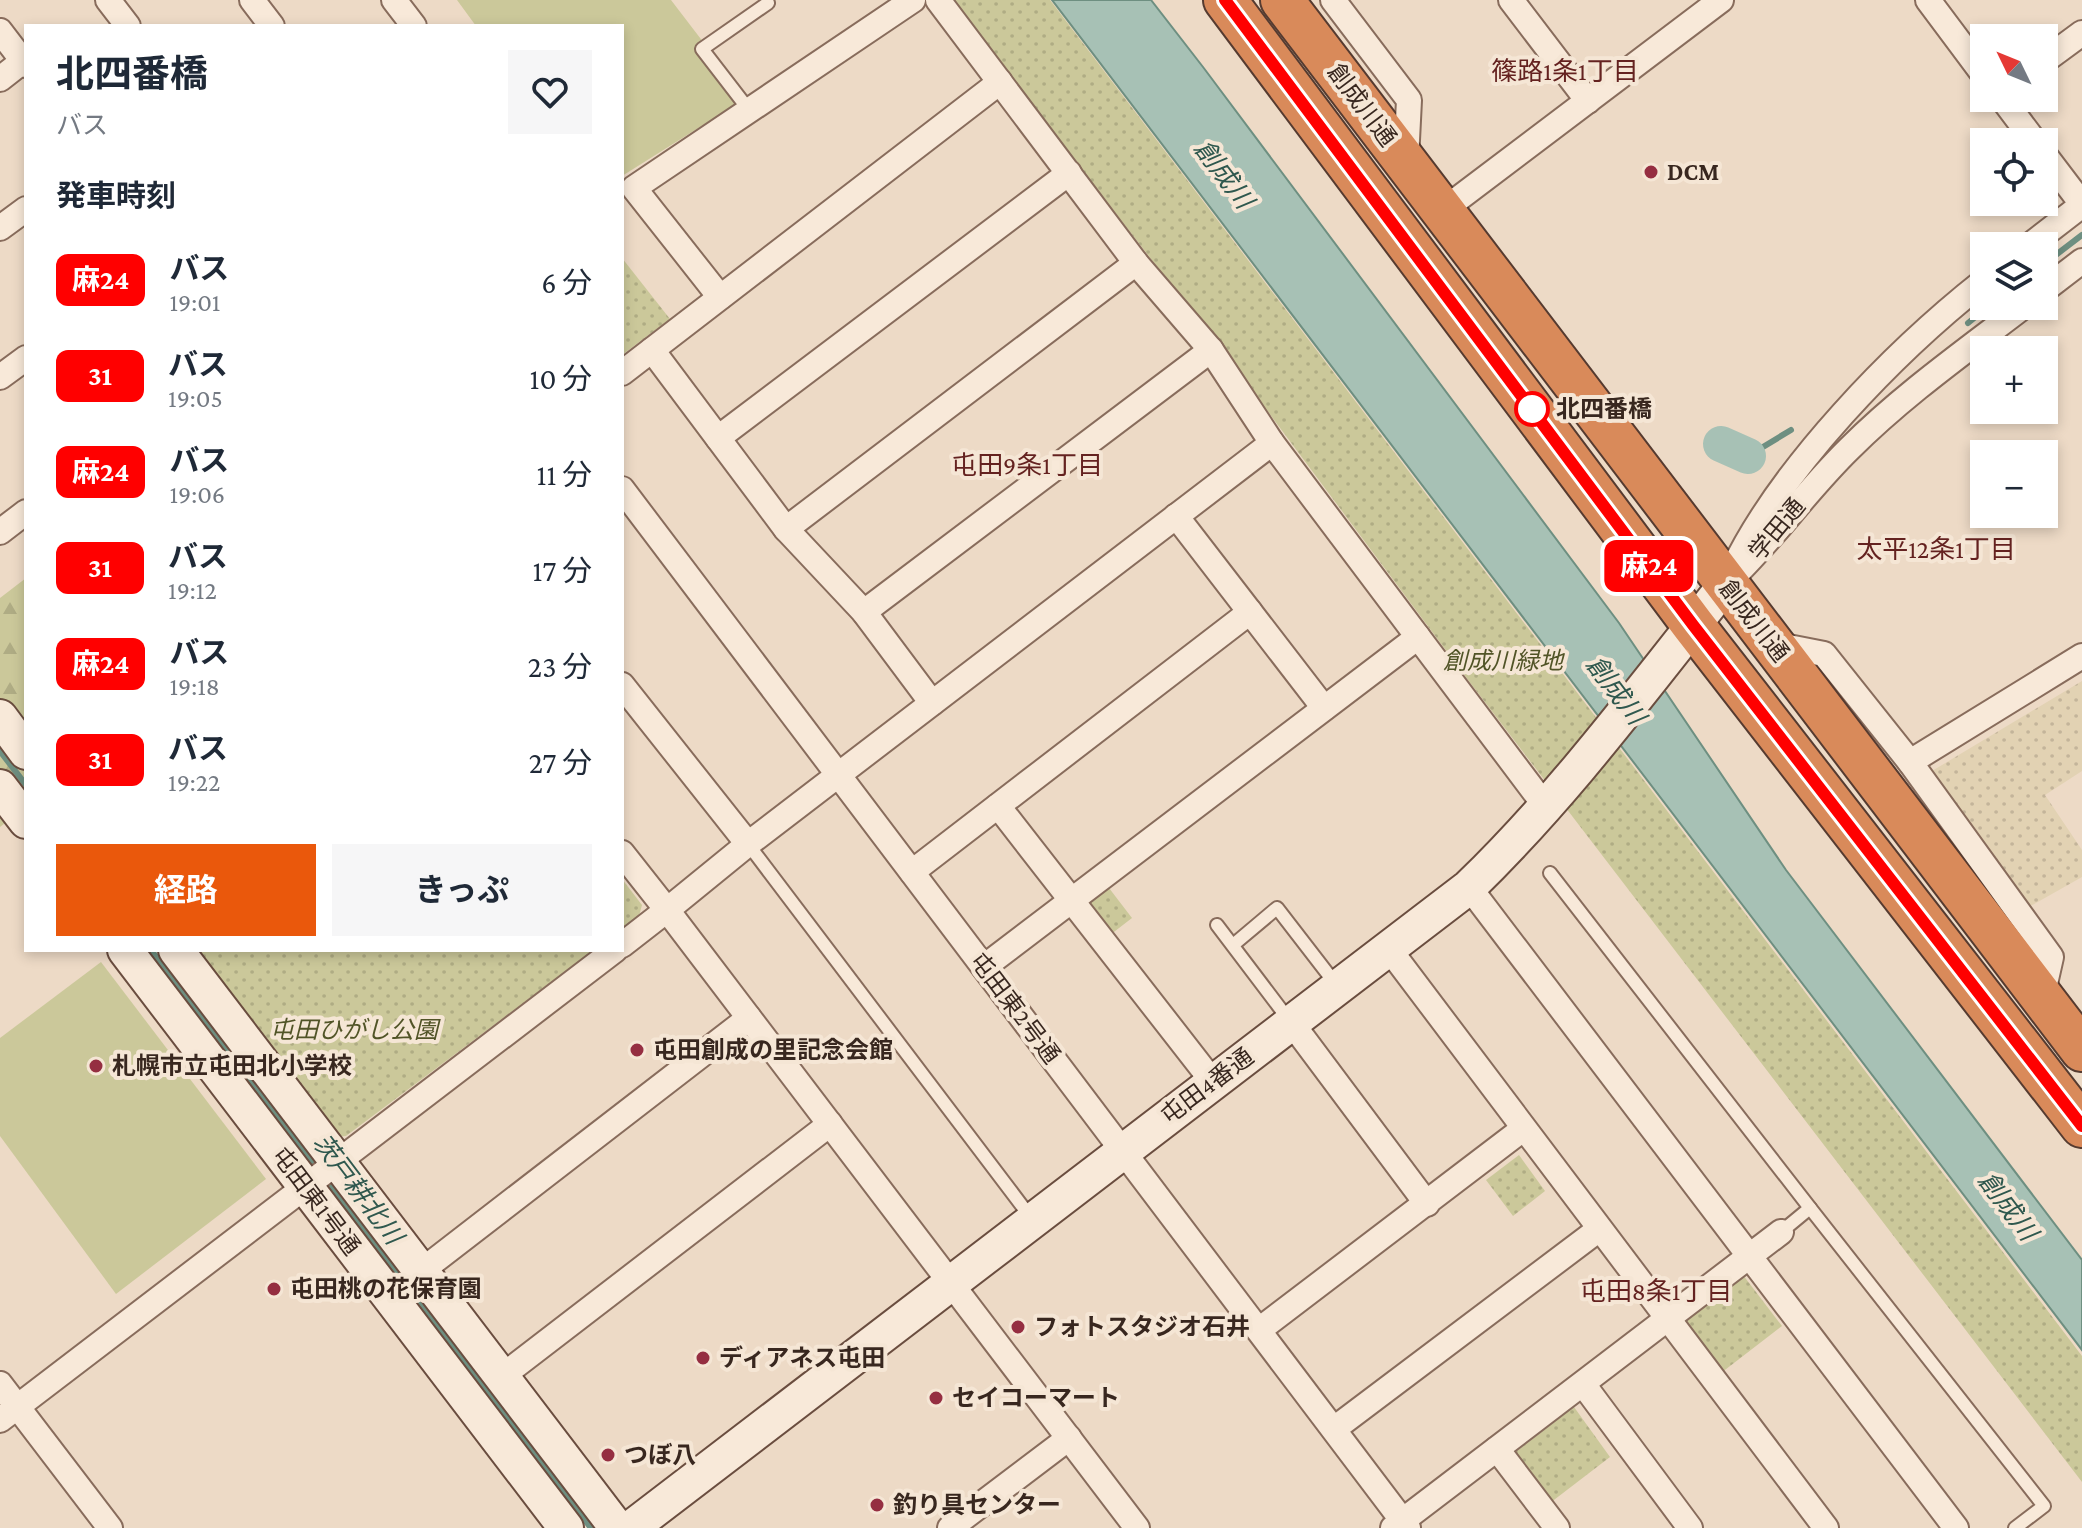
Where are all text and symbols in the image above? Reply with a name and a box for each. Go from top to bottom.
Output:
north arrow [1970,24,2058,112]
map controls [1970,24,2058,528]
button: heart [508,50,592,134]
text: 北四番橋 [56,53,208,95]
district label: 篠路1条1丁目 [1491,57,1639,86]
street label: 創成川通 [1323,58,1402,151]
text: バス [56,111,108,140]
button: locate [1970,128,2058,216]
water label: 創成川 [1189,134,1260,217]
place label: DCM [1667,158,1719,185]
marker: DCM [1642,163,1660,181]
text: 発車時刻 [56,179,176,212]
button: layers [1970,232,2058,320]
text: バス [169,252,229,285]
text: 麻24 [72,264,129,295]
text: 6 分 [541,266,592,299]
text: 19:01 [169,288,221,317]
button: + [1970,336,2058,424]
text: バス [168,348,228,381]
text: 31 [88,360,112,391]
text: 10 分 [529,362,592,395]
text: 19:05 [168,384,223,413]
marker: 北四番橋 [1515,392,1549,426]
place label: 北四番橋 [1556,395,1652,422]
button: − [1970,440,2058,528]
text: バス [169,444,229,477]
district label: 屯田9条1丁目 [951,451,1103,480]
text: 麻24 [72,456,129,487]
text: 11 分 [536,458,592,491]
text: 19:06 [169,480,225,509]
street label: 学田通 [1743,492,1810,565]
district label: 太平12条1丁目 [1856,535,2016,564]
text: バス [168,540,228,573]
line badge: 麻24 [1603,540,1695,592]
text: 麻24 [1620,550,1678,581]
text: 31 [88,552,112,583]
text: 17 分 [533,554,592,587]
street label: 創成川通 [1714,575,1795,667]
text: 19:12 [168,576,217,605]
text: バス [169,636,229,669]
park label: 創成川緑地 [1443,647,1566,674]
text: 麻24 [72,648,129,679]
text: 23 分 [528,650,592,683]
water label: 創成川 [1581,650,1652,733]
text: 19:18 [169,672,220,701]
text: バス [168,732,228,765]
text: 31 [88,744,112,775]
text: 27 分 [529,746,592,779]
text: 19:22 [168,768,220,797]
button: 経路 [56,844,316,936]
button: きっぷ [332,844,592,936]
street label: 屯田東2号通 [965,947,1066,1068]
park label: 屯田ひがし公園 [270,1016,441,1043]
place label: 屯田創成の里記念会館 [653,1036,893,1063]
marker: 屯田創成の里記念会館 [628,1041,646,1059]
street label: 屯田4番通 [1155,1042,1258,1129]
place label: 札幌市立屯田北小学校 [112,1052,352,1079]
marker: 札幌市立屯田北小学校 [87,1057,105,1075]
water label: 茨戸耕北川 [307,1129,410,1252]
street label: 屯田東1号通 [267,1141,366,1260]
water label: 創成川 [1973,1166,2044,1249]
place label: 屯田桃の花保育園 [290,1275,482,1302]
district label: 屯田8条1丁目 [1580,1277,1732,1306]
marker: 屯田桃の花保育園 [265,1280,283,1298]
place label: フォトスタジオ石井 [1034,1313,1250,1340]
marker: フォトスタジオ石井 [1009,1318,1027,1336]
place label: ディアネス屯田 [719,1344,885,1371]
marker: ディアネス屯田 [694,1349,712,1367]
place label: セイコーマート [952,1384,1120,1411]
marker: セイコーマート [927,1389,945,1407]
place label: つぼ八 [624,1441,696,1468]
marker: つぼ八 [599,1446,617,1464]
place label: 釣り具センター [893,1491,1061,1518]
marker: 釣り具センター [868,1496,886,1514]

